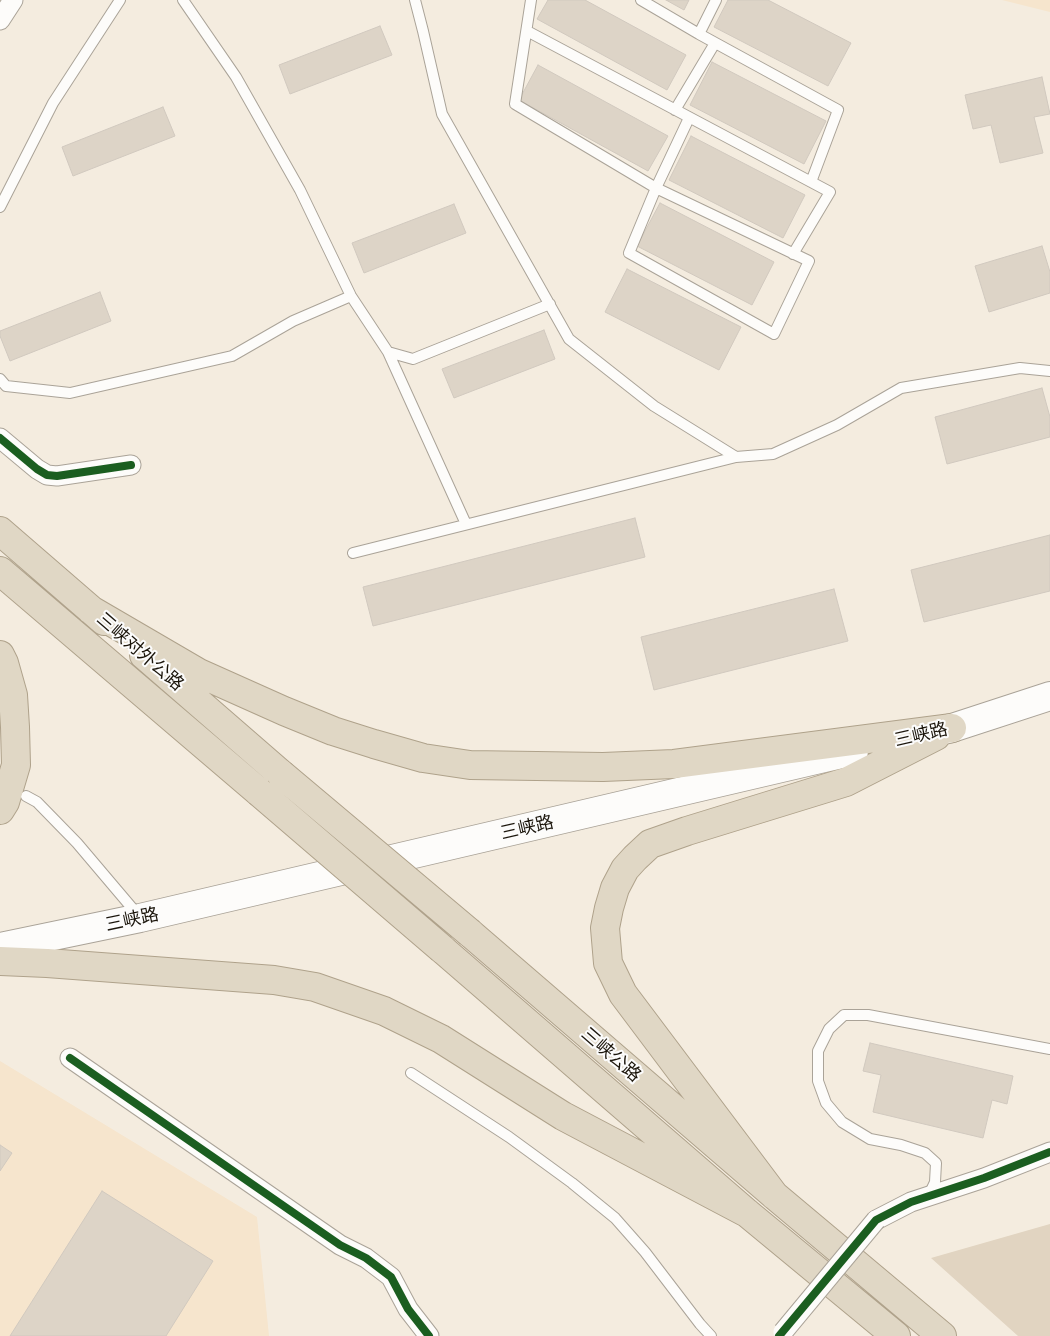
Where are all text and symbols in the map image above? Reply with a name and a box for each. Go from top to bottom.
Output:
street label: 三峡对外公路 [92,608,188,696]
street label: 三峡路 [892,718,950,752]
street label: 三峡路 [498,811,556,845]
street label: 三峡路 [103,904,161,936]
street label: 三峡公路 [577,1023,645,1087]

